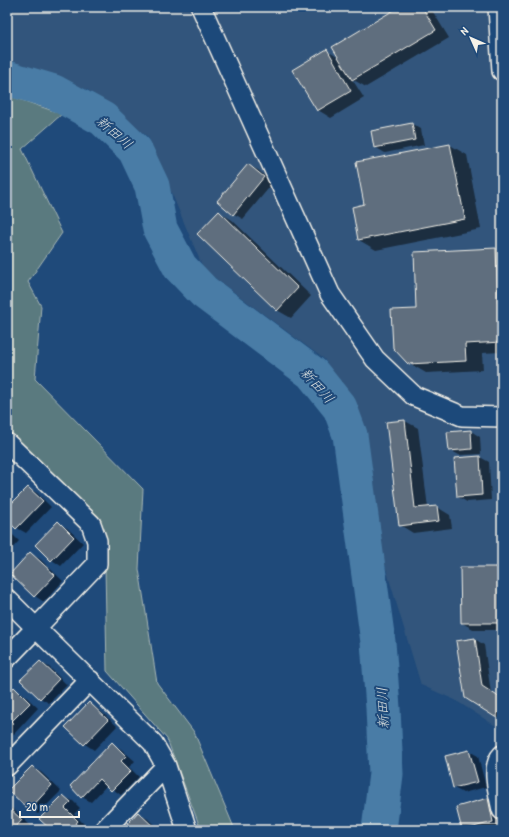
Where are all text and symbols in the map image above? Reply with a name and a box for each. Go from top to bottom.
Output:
north arrow [451,18,491,58]
text: N [457,24,471,38]
water label: 新田川 [93,111,137,153]
water label: 新田川 [297,363,339,407]
water label: 新田川 [371,687,393,729]
scale bar [20,793,79,819]
text: 20 m [26,798,48,815]

